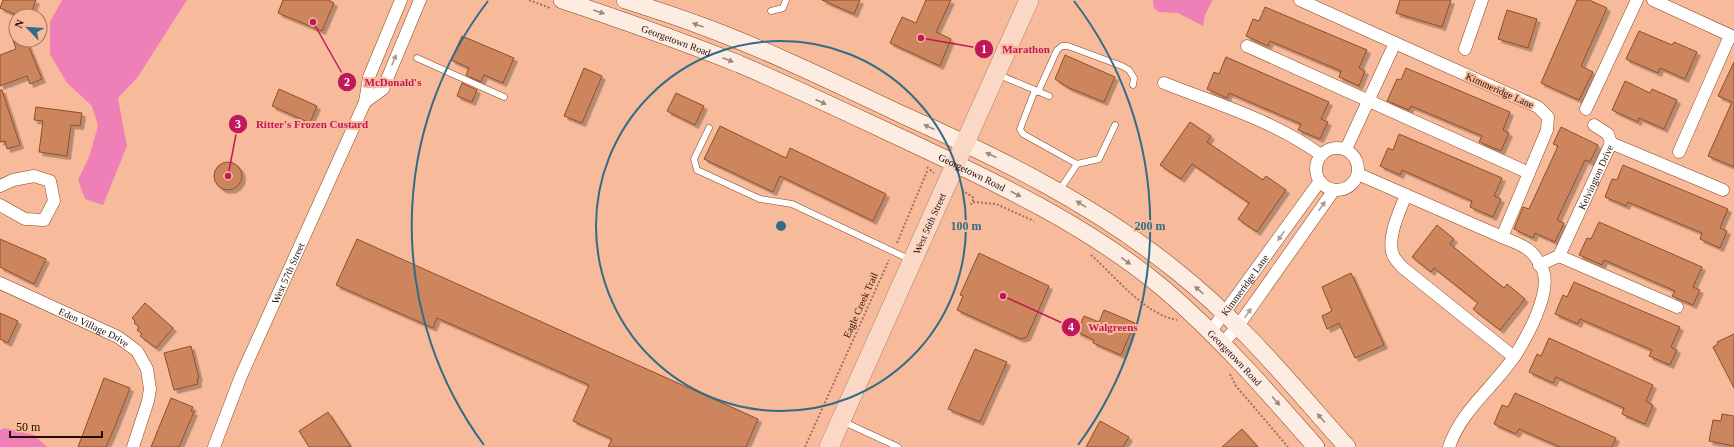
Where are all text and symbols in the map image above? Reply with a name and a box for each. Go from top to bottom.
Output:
north arrow [8,8,48,48]
one-way arrow [594,10,606,16]
text: N [12,18,26,30]
one-way arrow [692,21,704,27]
street label: Georgetown Road [640,23,712,58]
callout: Marathon [974,38,1058,61]
text: 1 [981,42,987,56]
text: Marathon [1002,43,1050,55]
one-way arrow [392,53,398,65]
one-way arrow [723,58,735,64]
callout: McDonald's [337,70,430,93]
street label: Kimmeridge Lane [1464,71,1536,111]
text: 2 [344,75,350,89]
text: McDonald's [365,76,422,88]
one-way arrow [815,99,826,105]
callout: Ritter's Frozen Custard [228,113,376,136]
text: 3 [235,117,241,131]
text: Ritter's Frozen Custard [256,118,368,130]
one-way arrow [923,123,935,129]
street label: Kelvington Drive [1576,142,1616,211]
street label: Georgetown Road [937,151,1007,193]
one-way arrow [985,152,996,158]
one-way arrow [1010,190,1021,197]
street label: West 56th Street [911,191,948,256]
one-way arrow [1076,200,1087,208]
one-way arrow [1318,201,1326,212]
centre of rings [774,219,788,233]
text: 100 m [951,219,982,233]
text: 200 m [1135,219,1166,233]
one-way arrow [1277,230,1285,241]
street label: West 57th Street [269,241,307,306]
street label: Kimmeridge Lane [1219,252,1271,318]
one-way arrow [1121,257,1132,266]
street label: Eagle Creek Trail [841,271,880,340]
one-way arrow [1194,286,1204,295]
street label: Eden Village Drive [57,306,132,350]
one-way arrow [1244,308,1252,318]
callout: Walgreens [1061,315,1146,338]
text: 4 [1068,320,1074,334]
text: Walgreens [1088,321,1138,333]
street label: Georgetown Road [1205,328,1264,388]
one-way arrow [1271,395,1280,406]
scale bar [10,413,102,439]
one-way arrow [1317,413,1326,422]
text: 50 m [16,420,41,434]

